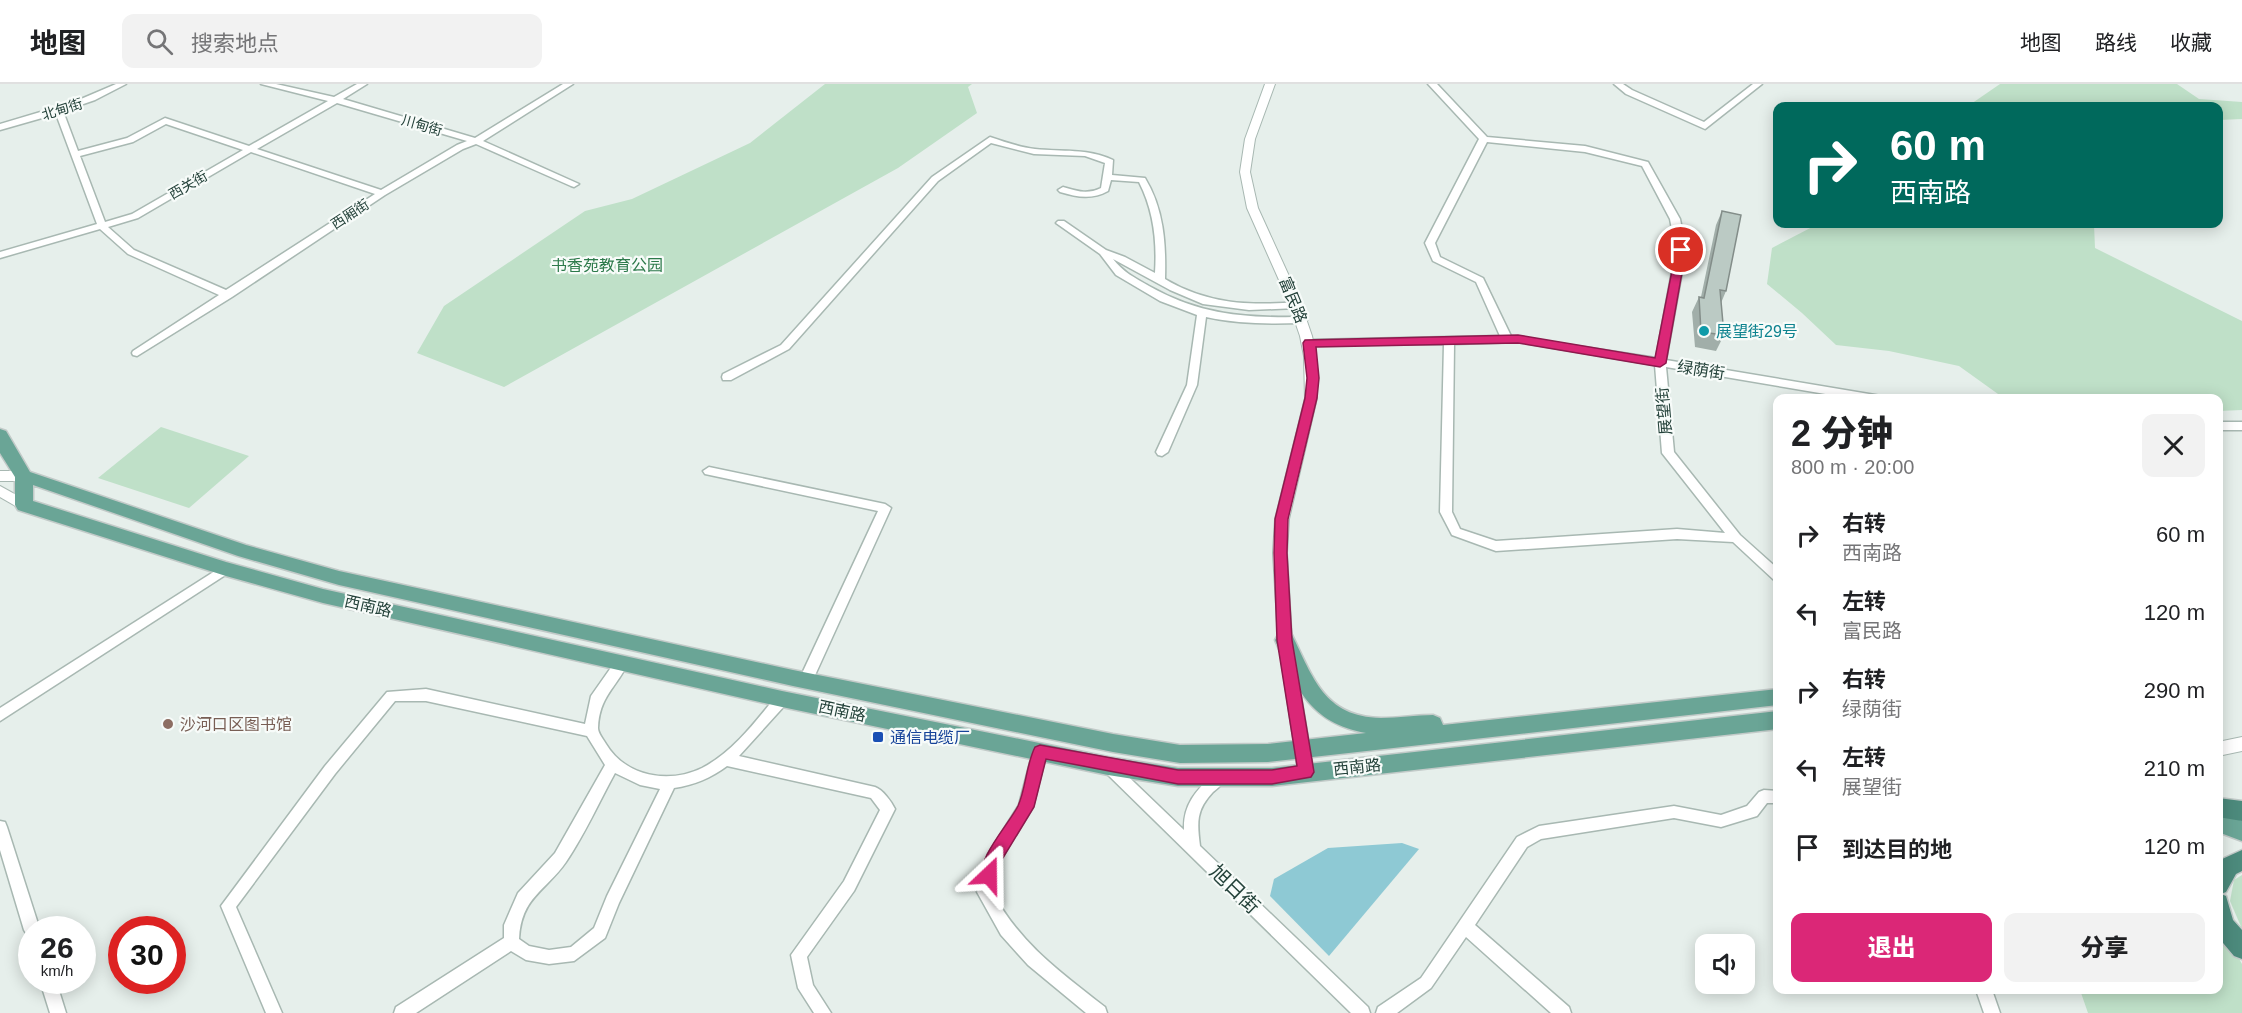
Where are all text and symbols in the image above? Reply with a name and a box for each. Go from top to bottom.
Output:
search box [122,14,542,68]
icon: search [143,25,176,58]
text: 地图 [30,28,86,59]
text: 搜索地点 [191,31,279,56]
text: 地图 [2020,31,2062,54]
text: 路线 [2095,31,2137,54]
text: 收藏 [2170,31,2212,54]
street label: 北甸街 [40,95,84,123]
street label: 川甸街 [400,112,444,138]
text: 60 m [1890,122,1986,169]
icon: right [1791,126,1869,204]
street label: 西关街 [166,168,210,202]
text: 西南路 [1890,178,1971,208]
street label: 西厢街 [328,196,372,232]
pin [1655,224,1706,275]
icon: arrive [1664,233,1697,266]
park label: 书香苑教育公园 [551,257,663,274]
street label: 富民路 [1276,275,1310,325]
place label: 展望街29号 [1716,323,1798,340]
marker: 展望街29号 [1697,324,1711,338]
street label: 绿荫街 [1676,358,1726,382]
street label: 展望街 [1653,386,1675,436]
text: 2 分钟 [1791,413,1893,454]
button: close [2142,414,2205,477]
text: 800 m · 20:00 [1791,456,1914,478]
text: 右转 [1842,511,1886,536]
icon: right [1791,519,1824,552]
text: 60 m [2156,522,2205,547]
text: 西南路 [1842,542,1902,564]
text: 左转 [1842,589,1886,614]
street label: 西南路 [343,592,393,620]
icon: left [1791,597,1824,630]
text: 120 m [2144,600,2205,625]
text: 富民路 [1842,620,1902,642]
text: 右转 [1842,667,1886,692]
icon: right [1791,675,1824,708]
text: 290 m [2144,678,2205,703]
street label: 西南路 [817,698,867,724]
text: 绿荫街 [1842,698,1902,720]
place label: 沙河口区图书馆 [180,716,292,733]
marker: 沙河口区图书馆 [161,717,175,731]
place label: 通信电缆厂 [890,729,970,746]
marker: 通信电缆厂 [871,730,885,744]
text: 左转 [1842,745,1886,770]
icon: left [1791,753,1824,786]
street label: 西南路 [1332,756,1382,778]
text: 210 m [2144,756,2205,781]
text: 展望街 [1842,776,1902,798]
icon: arrive [1791,831,1824,864]
text: 120 m [2144,834,2205,859]
text: 到达目的地 [1842,837,1952,862]
position arrow [957,843,1021,907]
street label: 旭日街 [1206,860,1264,918]
button: 退出 [1791,913,1992,982]
button: 分享 [2004,913,2205,982]
speed limit sign: 30 [108,916,186,994]
text: 26 [40,931,74,964]
map controls [1695,934,1755,994]
button: sound [1695,934,1755,994]
text: km/h [41,962,73,979]

